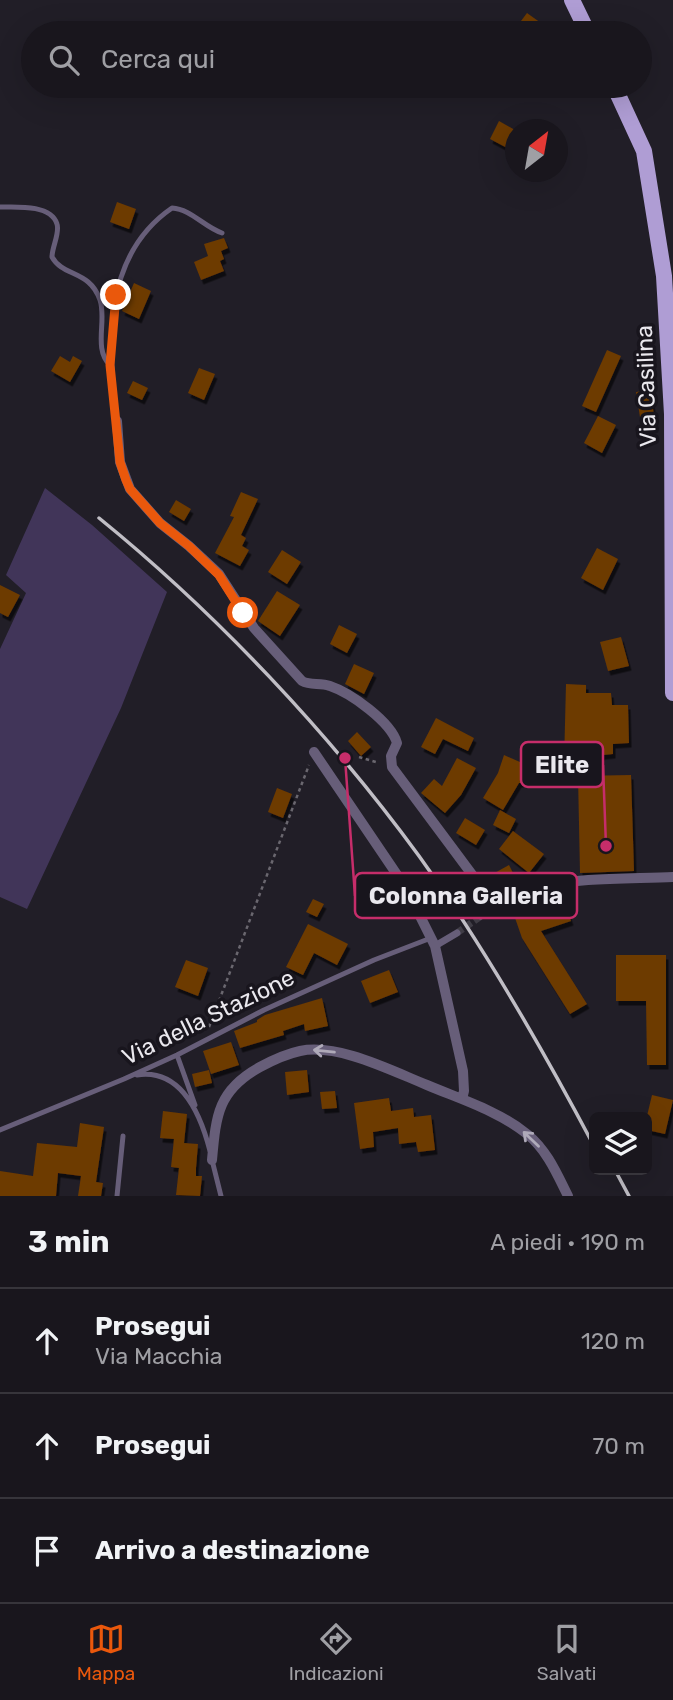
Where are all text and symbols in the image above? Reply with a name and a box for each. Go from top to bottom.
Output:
search box [21,21,652,98]
icon: search [45,41,83,79]
text: Cerca qui [101,44,215,75]
north arrow [505,119,568,182]
route end [100,279,131,310]
street label: Via Casilina [630,325,662,447]
route start [227,597,258,628]
callout: Elite [521,742,603,787]
text: Elite [535,751,589,779]
callout: Colonna Galleria [355,873,577,918]
text: Colonna Galleria [369,882,563,910]
street label: Via della Stazione [117,963,299,1071]
one-way arrow [313,1045,336,1058]
map controls [589,1112,652,1175]
button: layers [589,1112,652,1175]
one-way arrow [523,1131,540,1148]
text: 3 min [28,1224,110,1260]
text: A piedi · 190 m [490,1228,645,1256]
text: Prosegui [95,1311,211,1342]
icon: ahead [28,1322,66,1360]
text: 120 m [581,1327,645,1355]
text: Via Macchia [95,1342,223,1370]
icon: ahead [28,1427,66,1465]
text: Prosegui [95,1430,211,1461]
text: 70 m [593,1432,645,1460]
icon: arrive [28,1532,66,1570]
text: Arrivo a destinazione [95,1535,370,1566]
tab: Mappa [77,1620,135,1685]
tab: Indicazioni [289,1620,384,1685]
tab: Salvati [537,1620,596,1685]

